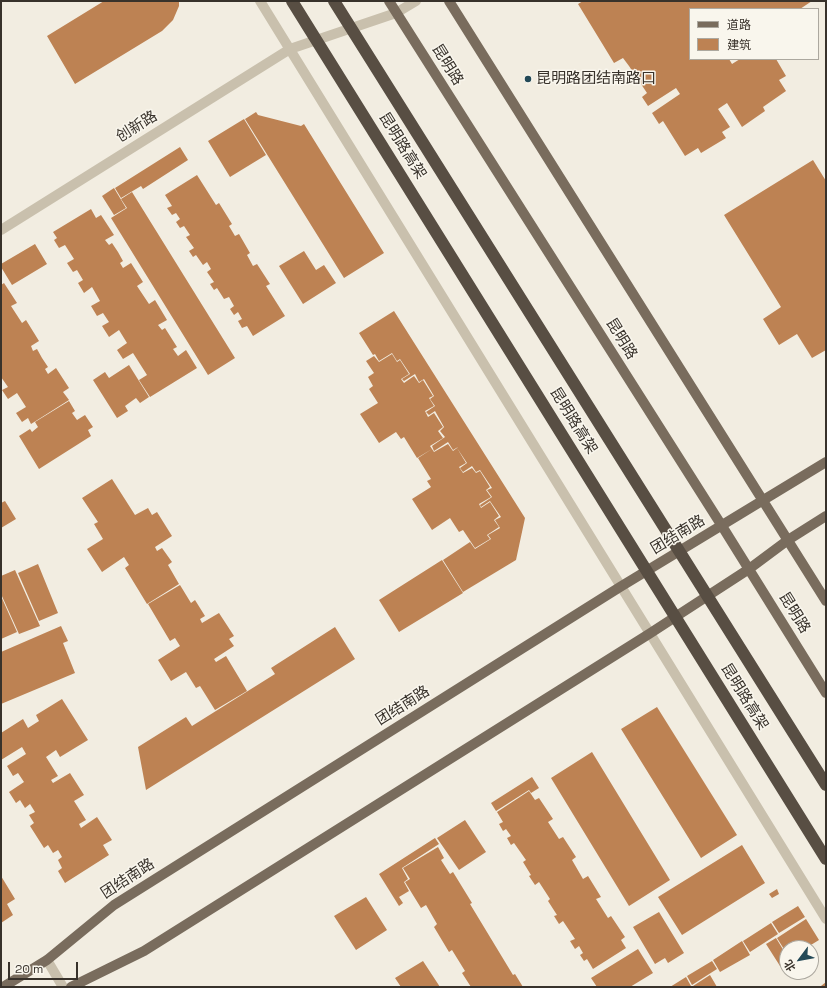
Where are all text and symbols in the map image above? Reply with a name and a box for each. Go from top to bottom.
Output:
legend [689,8,819,60]
text: 道路 [727,17,751,33]
text: 建筑 [727,37,751,53]
street label: 昆明路 [427,41,467,89]
place label: 昆明路团结南路口 [536,70,656,88]
marker: 昆明路团结南路口 [523,74,533,84]
street label: 创新路 [113,107,161,147]
street label: 昆明路高架 [374,109,430,183]
street label: 昆明路 [601,315,641,363]
street label: 昆明路高架 [545,384,601,458]
street label: 团结南路 [648,512,708,558]
street label: 昆明路 [774,589,814,637]
street label: 昆明路高架 [716,660,772,734]
street label: 团结南路 [373,682,433,730]
street label: 团结南路 [98,855,158,903]
north arrow [779,940,819,980]
scale bar [10,954,80,980]
text: 北 [781,957,799,974]
text: 20 m [15,961,43,977]

